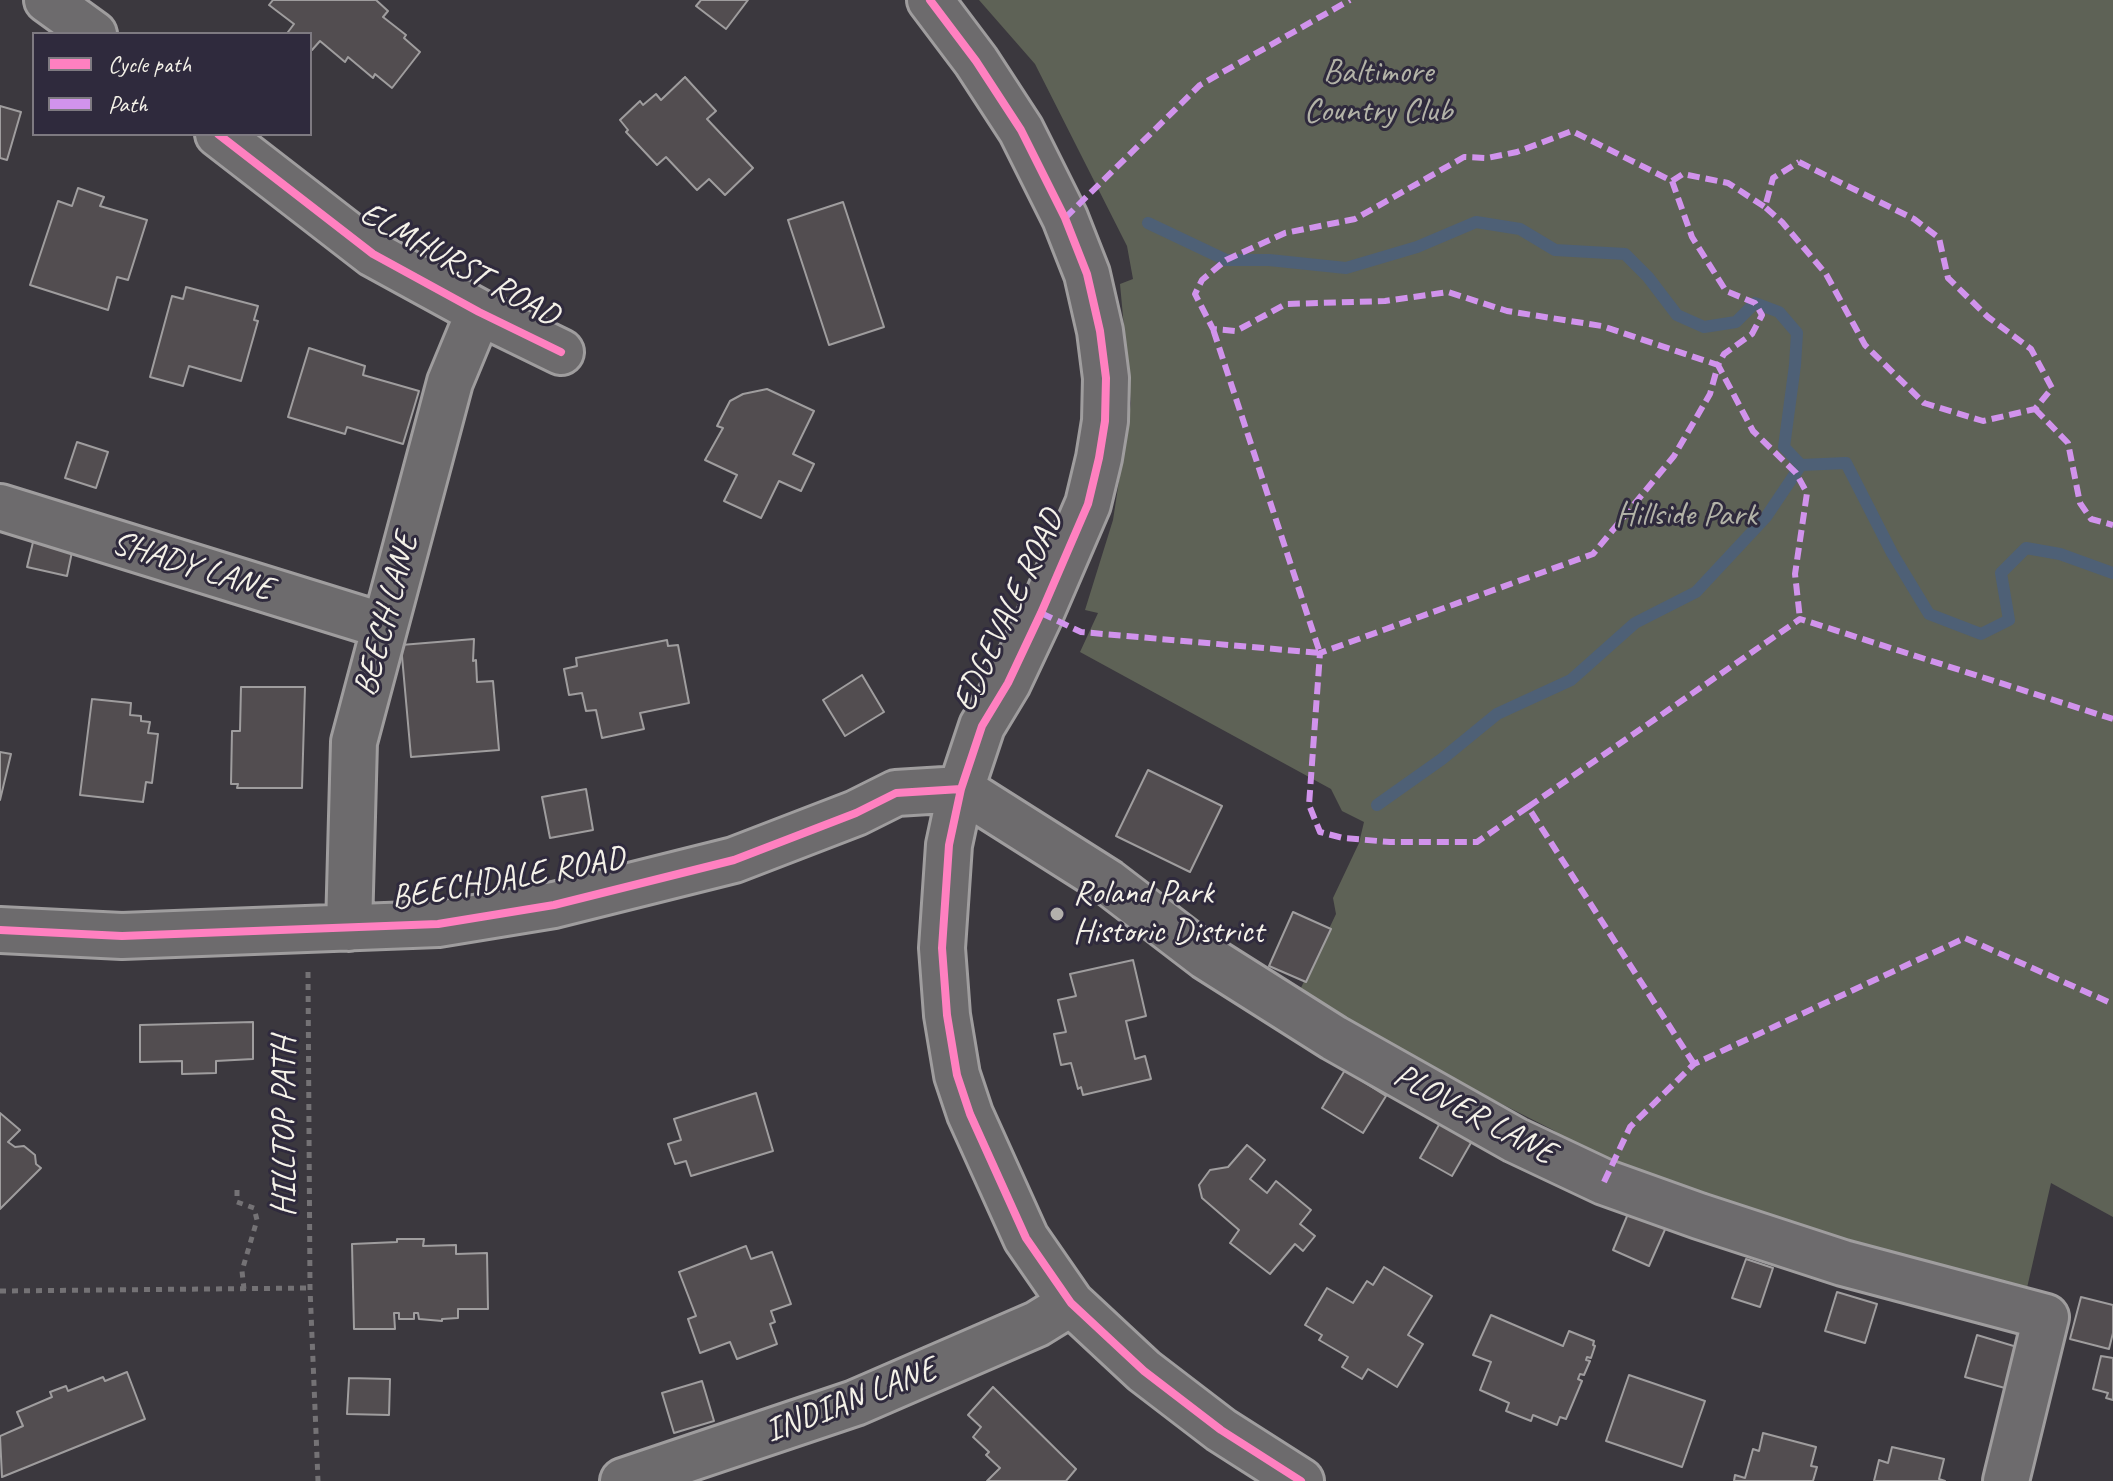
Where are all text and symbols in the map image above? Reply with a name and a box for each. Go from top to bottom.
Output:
legend [32,32,312,136]
text: Cycle path [108,49,191,79]
park label: Baltimore Country Club [1304,53,1452,132]
text: Path [108,89,148,119]
street label: ELMHURST ROAD [352,194,566,336]
park label: Hillside Park [1615,496,1757,536]
street label: EDGEVALE ROAD [945,504,1073,718]
street label: SHADY LANE [107,523,277,611]
street label: BEECH LANE [346,529,428,701]
street label: BEECHDALE ROAD [388,838,628,920]
place label: Roland Park Historic District [1073,874,1264,954]
marker: Roland Park Historic District [1048,905,1066,923]
street label: HILLTOP PATH [265,1037,305,1217]
street label: PLOVER LANE [1386,1056,1562,1174]
street label: INDIAN LANE [759,1350,943,1452]

